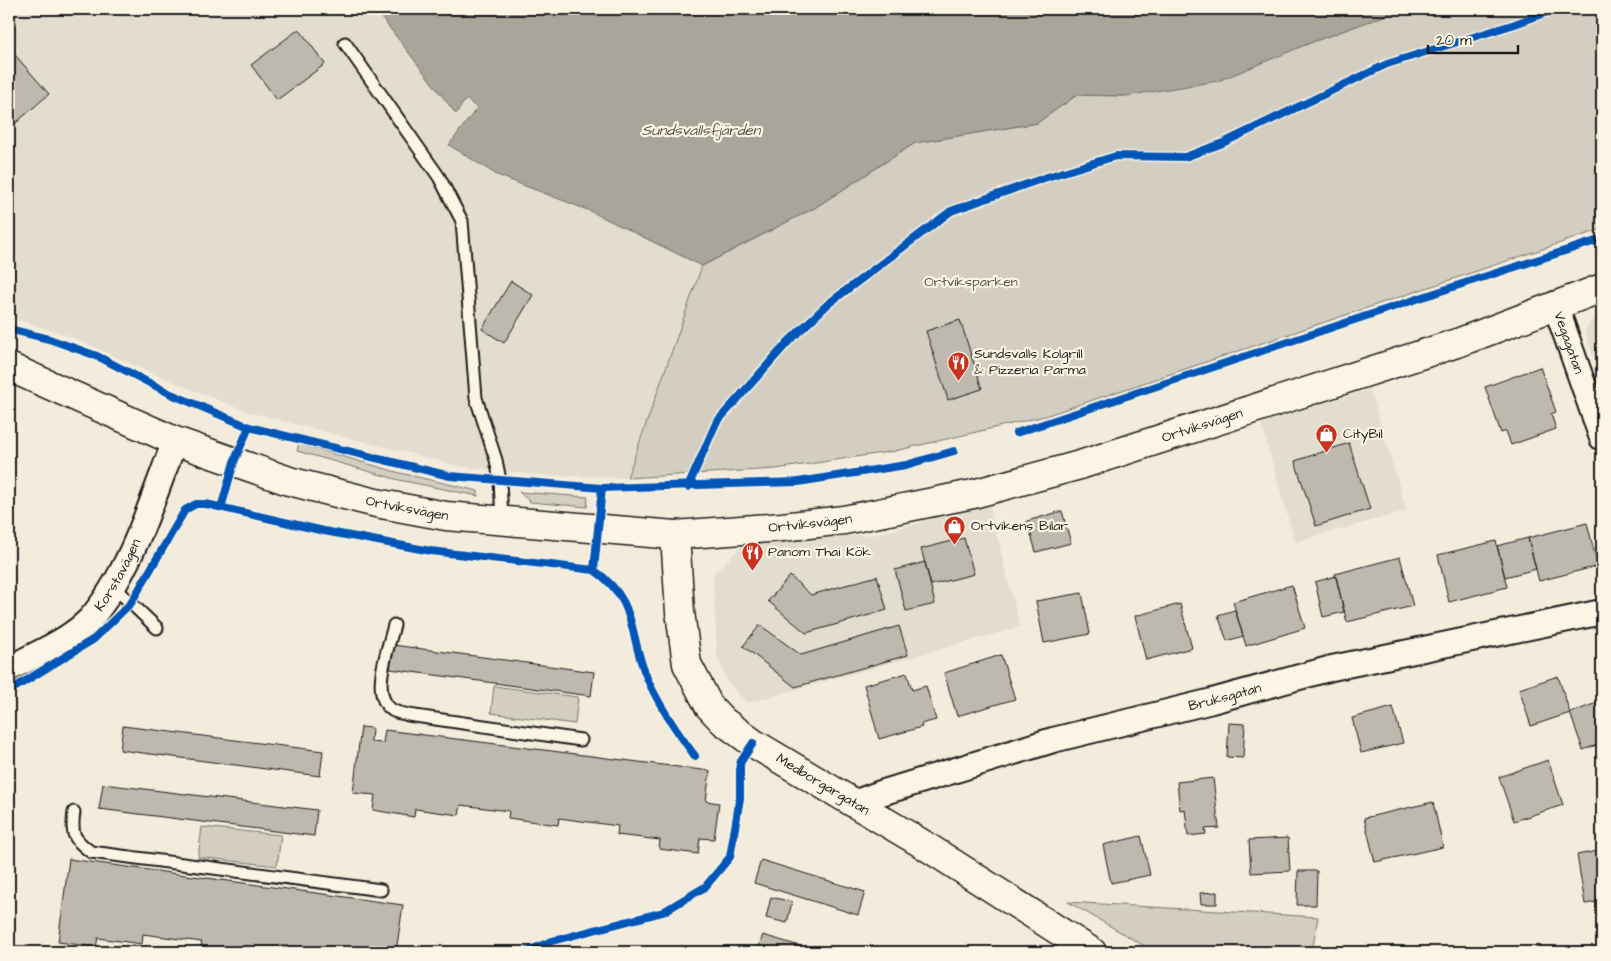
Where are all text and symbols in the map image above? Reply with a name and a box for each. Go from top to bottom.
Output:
scale bar [1428,22,1518,54]
text: 20 m [1436,30,1472,51]
water label: Sundsvallsfjärden [642,120,762,141]
park label: Ortviksparken [924,272,1018,292]
street label: Vegagatan [1548,309,1589,377]
place label: Sundsvalls Kolgrill & Pizzeria Parma [974,344,1086,380]
restaurant icon: Sundsvalls Kolgrill & Pizzeria Parma [946,350,970,381]
street label: Ortviksvägen [1159,403,1245,448]
shop icon: CityBil [1315,422,1339,453]
place label: CityBil [1343,424,1383,444]
street label: Ortviksvägen [364,491,450,526]
street label: Ortviksvägen [768,509,854,538]
shop icon: Ortvikens Bilar [943,514,967,545]
place label: Ortvikens Bilar [971,516,1068,536]
street label: Korstavägen [90,536,146,615]
restaurant icon: Panom Thai Kök [740,540,764,571]
place label: Panom Thai Kök [768,542,871,562]
street label: Bruksgatan [1187,678,1264,716]
street label: Medborgargatan [772,749,873,820]

